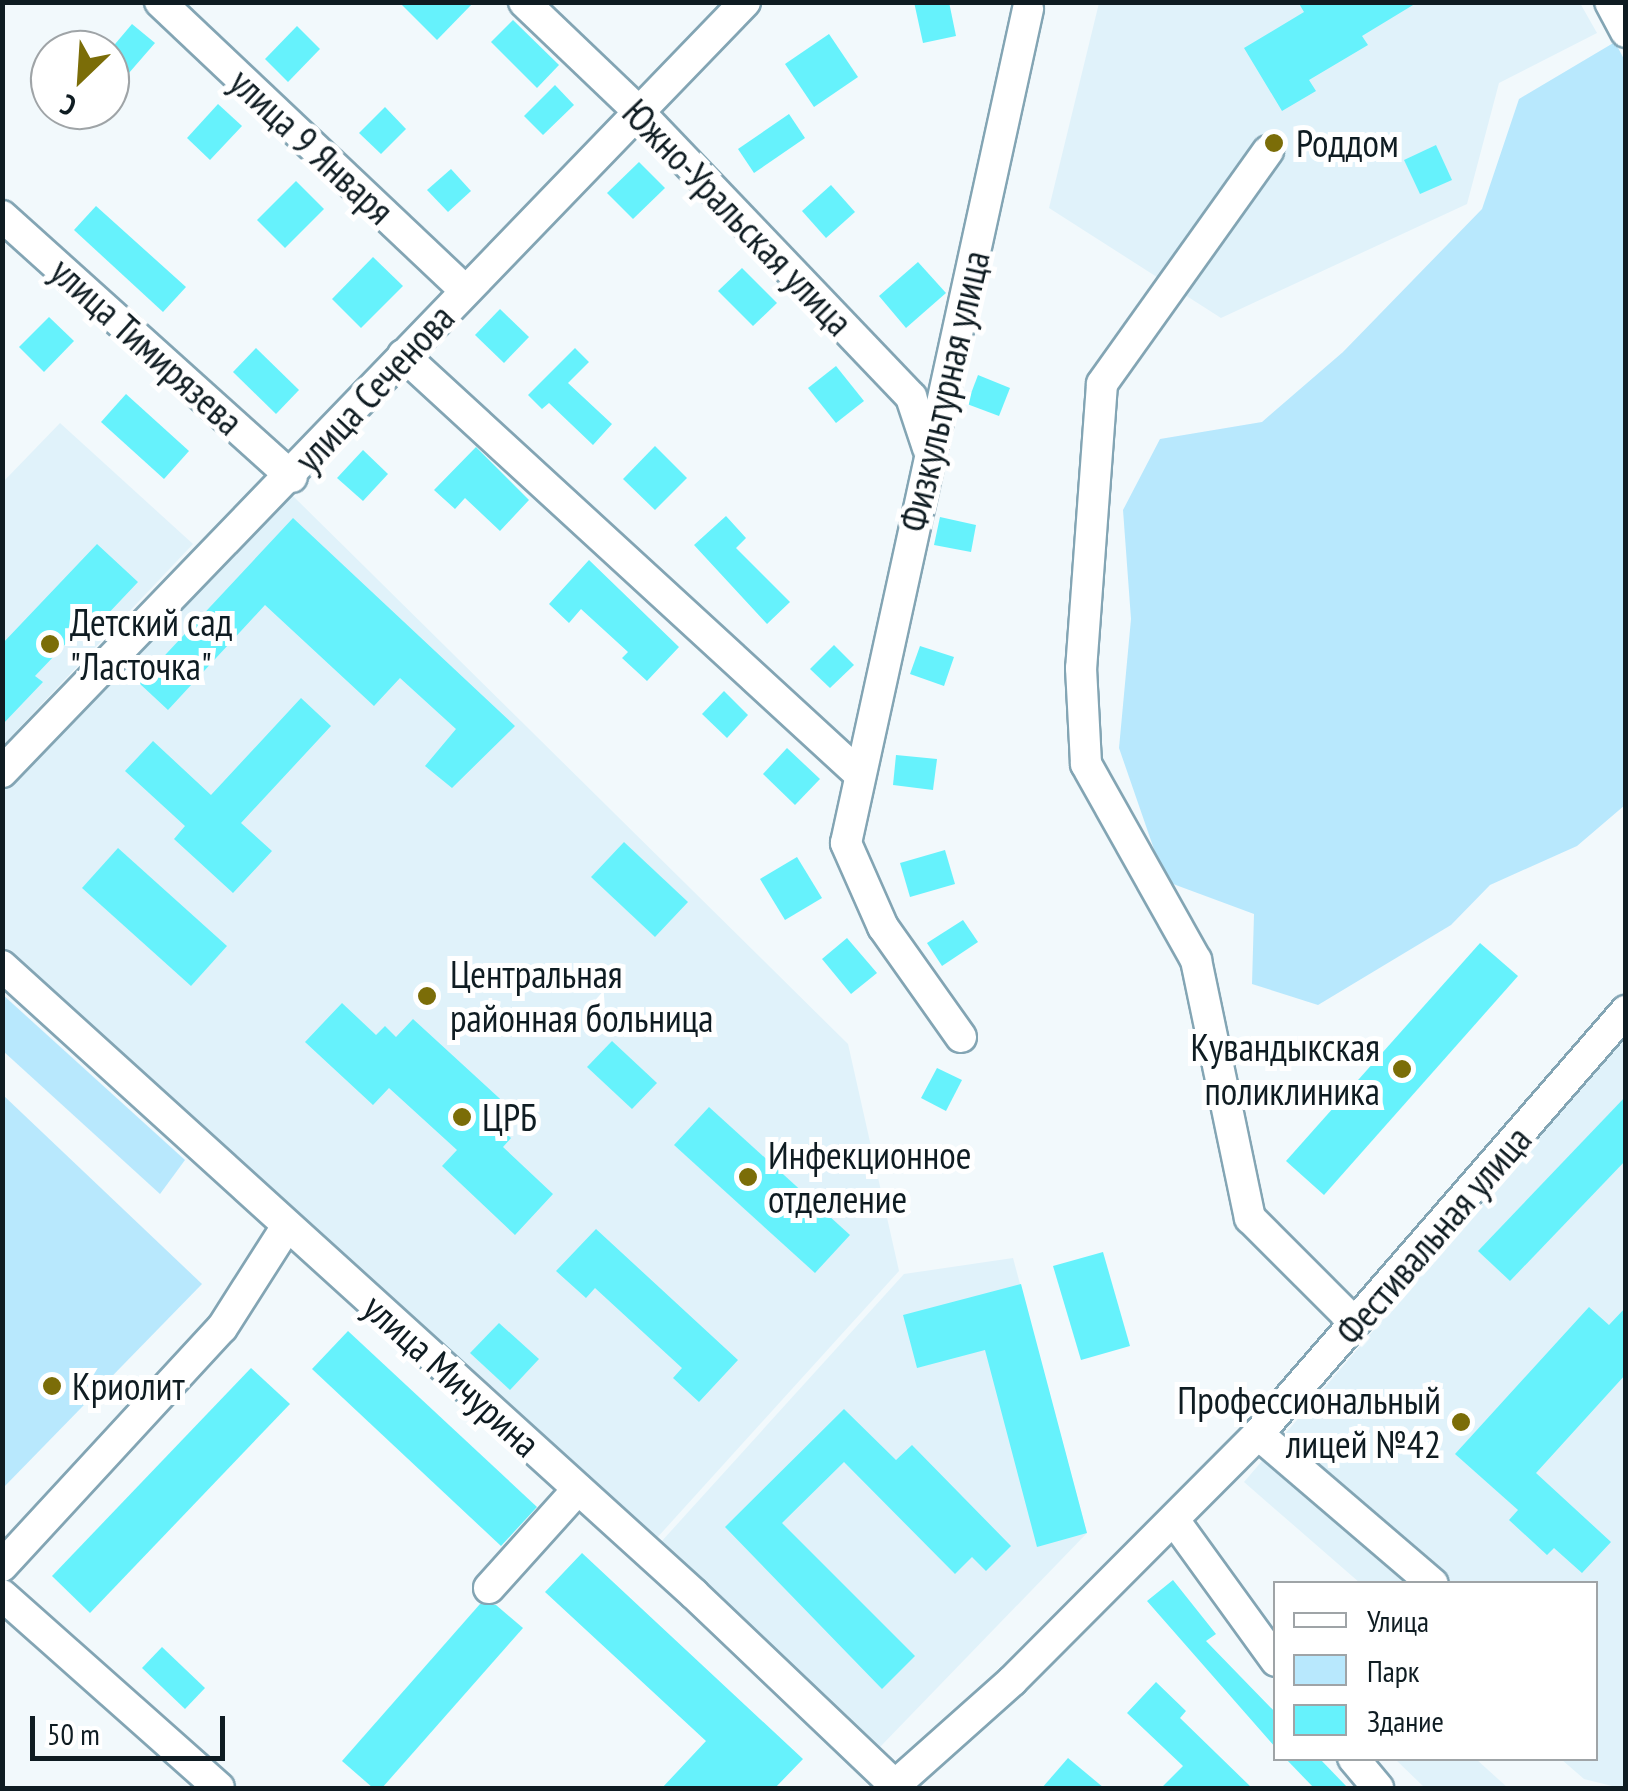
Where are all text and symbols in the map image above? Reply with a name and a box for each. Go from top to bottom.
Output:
north arrow [30,30,130,130]
street label: улица 9 Января [221,59,403,233]
text: С [54,86,82,125]
street label: Южно-Уральская улица [614,89,862,345]
place label: Роддом [1296,120,1399,166]
marker: Роддом [1261,130,1287,156]
street label: Физкультурная улица [890,246,998,536]
street label: улица Тимирязева [41,248,253,444]
street label: улица Сеченова [285,295,463,481]
place label: Детский сад "Ласточка" [70,599,232,688]
marker: Детский сад "Ласточка" [39,633,61,655]
place label: Центральная районная больница [450,951,714,1040]
marker: Центральная районная больница [414,983,440,1009]
place label: Кувандыкская поликлиника [1191,1024,1380,1114]
marker: Кувандыкская поликлиника [1389,1056,1415,1082]
place label: ЦРБ [482,1094,537,1140]
marker: ЦРБ [451,1106,473,1128]
street label: Фестивальная улица [1326,1117,1540,1353]
place label: Инфекционное отделение [768,1132,971,1222]
marker: Инфекционное отделение [737,1166,759,1188]
street label: улица Мичурина [355,1284,549,1466]
place label: Криолит [72,1363,185,1409]
marker: Криолит [41,1375,63,1397]
place label: Профессиональный лицей №42 [1177,1377,1441,1466]
marker: Профессиональный лицей №42 [1450,1411,1472,1433]
legend [1273,1581,1598,1761]
text: Улица [1367,1601,1429,1640]
text: Парк [1367,1651,1419,1690]
scale bar [35,1696,230,1758]
text: Здание [1367,1701,1444,1740]
text: 50 m [47,1714,100,1753]

